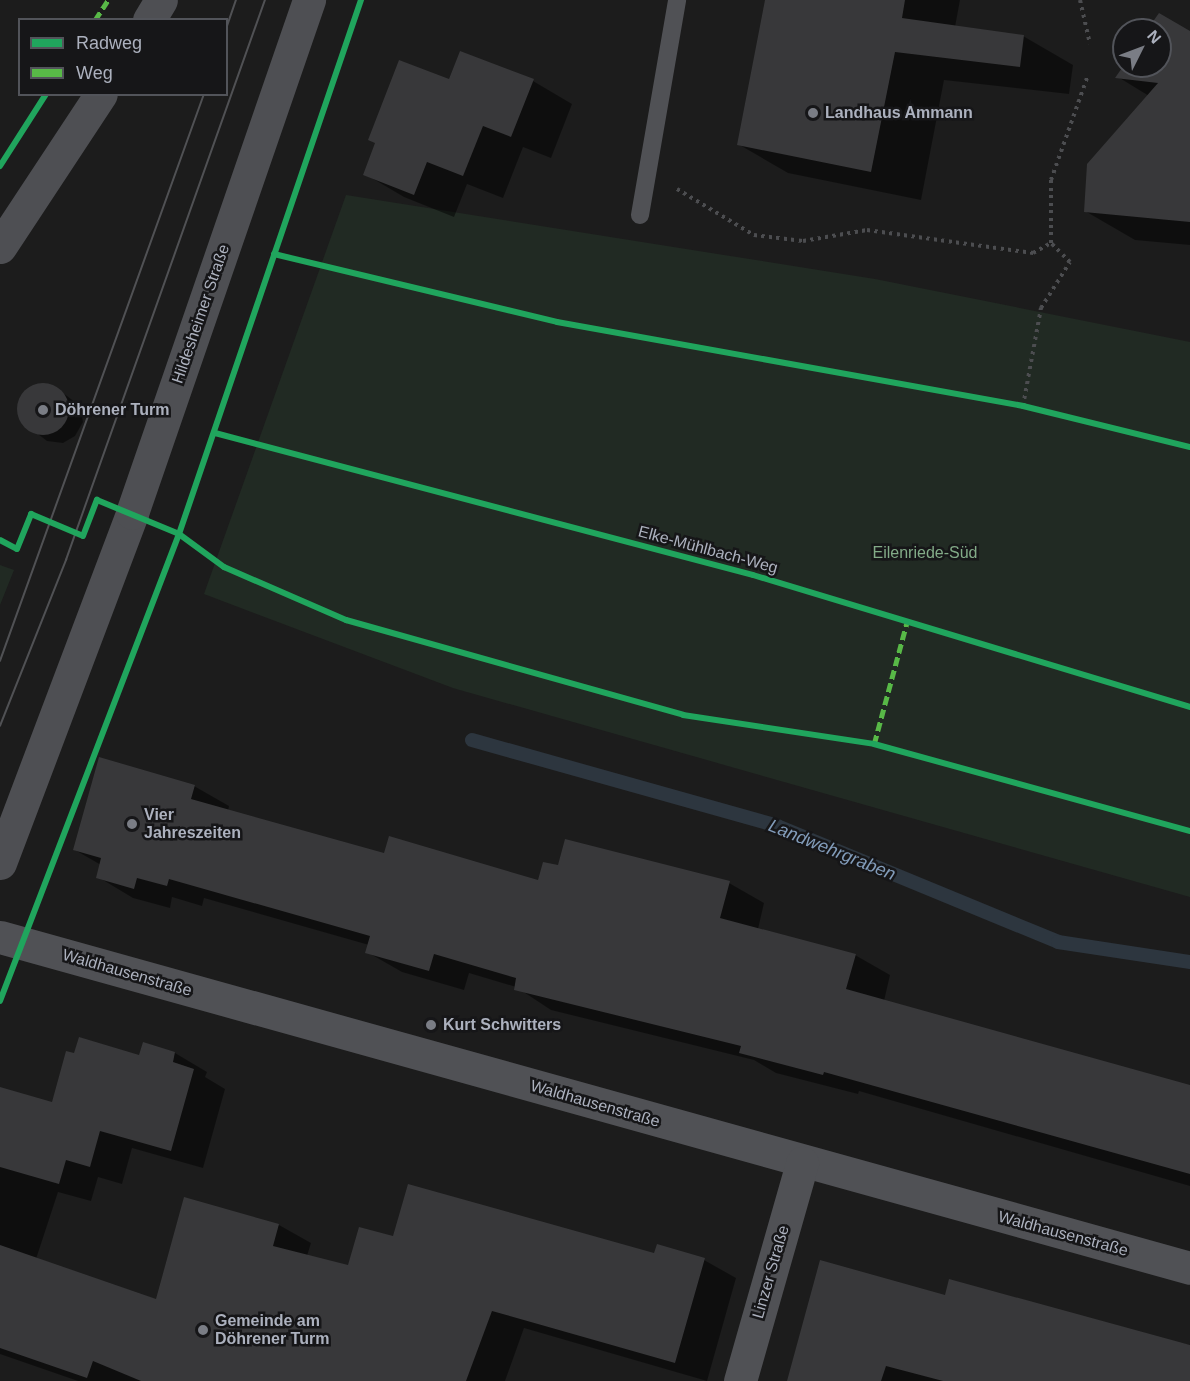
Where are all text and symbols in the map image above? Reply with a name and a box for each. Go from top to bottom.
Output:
legend [18,18,228,96]
north arrow [1112,18,1172,78]
text: N [1144,27,1164,47]
text: Radweg [76,33,142,53]
text: Weg [76,63,113,83]
place label: Landhaus Ammann [825,103,973,123]
marker: Landhaus Ammann [806,106,820,120]
street label: Hildesheimer Straße [168,242,234,386]
place label: Döhrener Turm [55,400,169,420]
marker: Döhrener Turm [36,403,50,417]
street label: Elke-Mühlbach-Weg [636,522,780,578]
park label: Eilenriede-Süd [873,543,977,563]
place label: Vier Jahreszeiten [144,805,241,843]
water label: Landwehrgraben [765,815,899,885]
marker: Vier Jahreszeiten [125,817,139,831]
street label: Waldhausenstraße [60,945,194,1001]
place label: Kurt Schwitters [443,1015,561,1035]
marker: Kurt Schwitters [424,1018,438,1032]
street label: Waldhausenstraße [528,1076,662,1132]
street label: Waldhausenstraße [996,1207,1130,1261]
street label: Linzer Straße [749,1223,793,1321]
place label: Gemeinde am Döhrener Turm [215,1311,329,1349]
marker: Gemeinde am Döhrener Turm [196,1323,210,1337]

